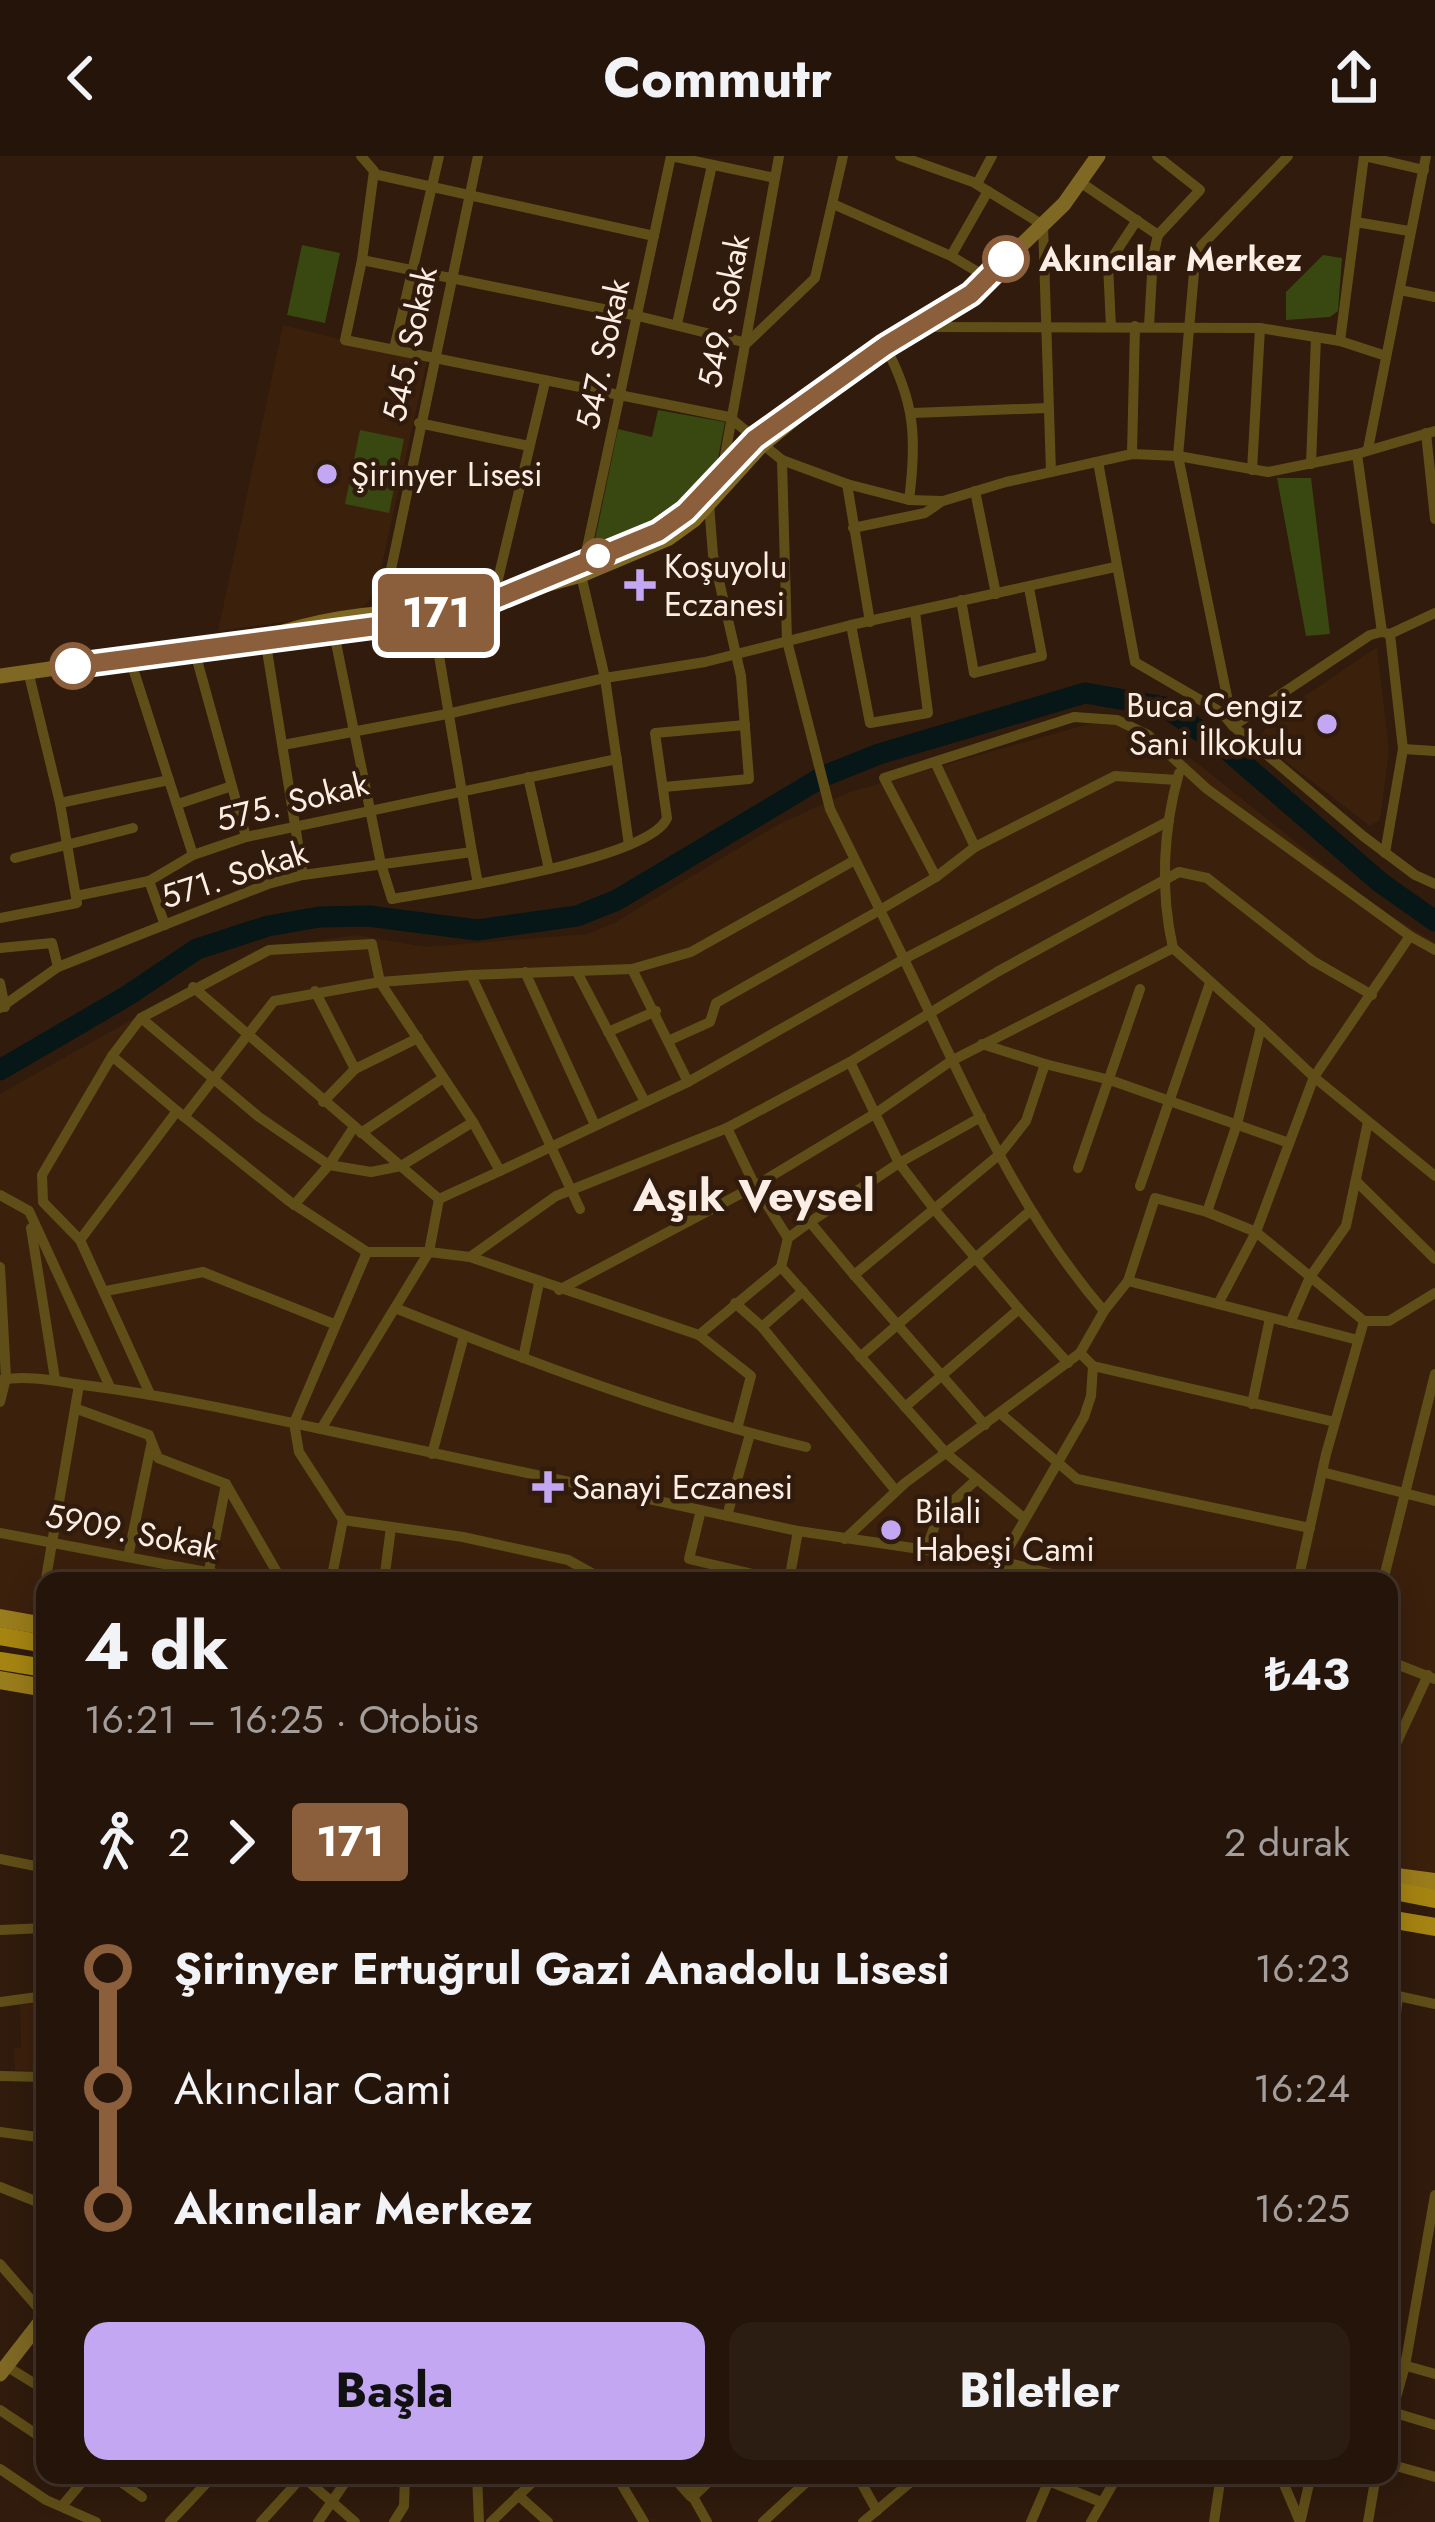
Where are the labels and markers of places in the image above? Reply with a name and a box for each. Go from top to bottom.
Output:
place label: Akıncılar Merkez [1038,236,1302,283]
marker: Akıncılar Merkez [984,237,1028,281]
place label: Şirinyer Lisesi [351,451,543,498]
marker: Şirinyer Lisesi [314,461,340,487]
unlabelled marker [582,540,614,572]
place label: Koşuyolu Eczanesi [664,543,787,628]
marker: Koşuyolu Eczanesi [627,572,653,598]
unlabelled marker [51,644,95,688]
place label: Buca Cengiz Sani İlkokulu [1126,682,1303,767]
marker: Buca Cengiz Sani İlkokulu [1314,711,1340,737]
place label: Sanayi Eczanesi [572,1464,793,1511]
marker: Sanayi Eczanesi [535,1474,561,1500]
place label: Bilali Habeşi Cami [915,1488,1095,1573]
marker: Bilali Habeşi Cami [878,1517,904,1543]

